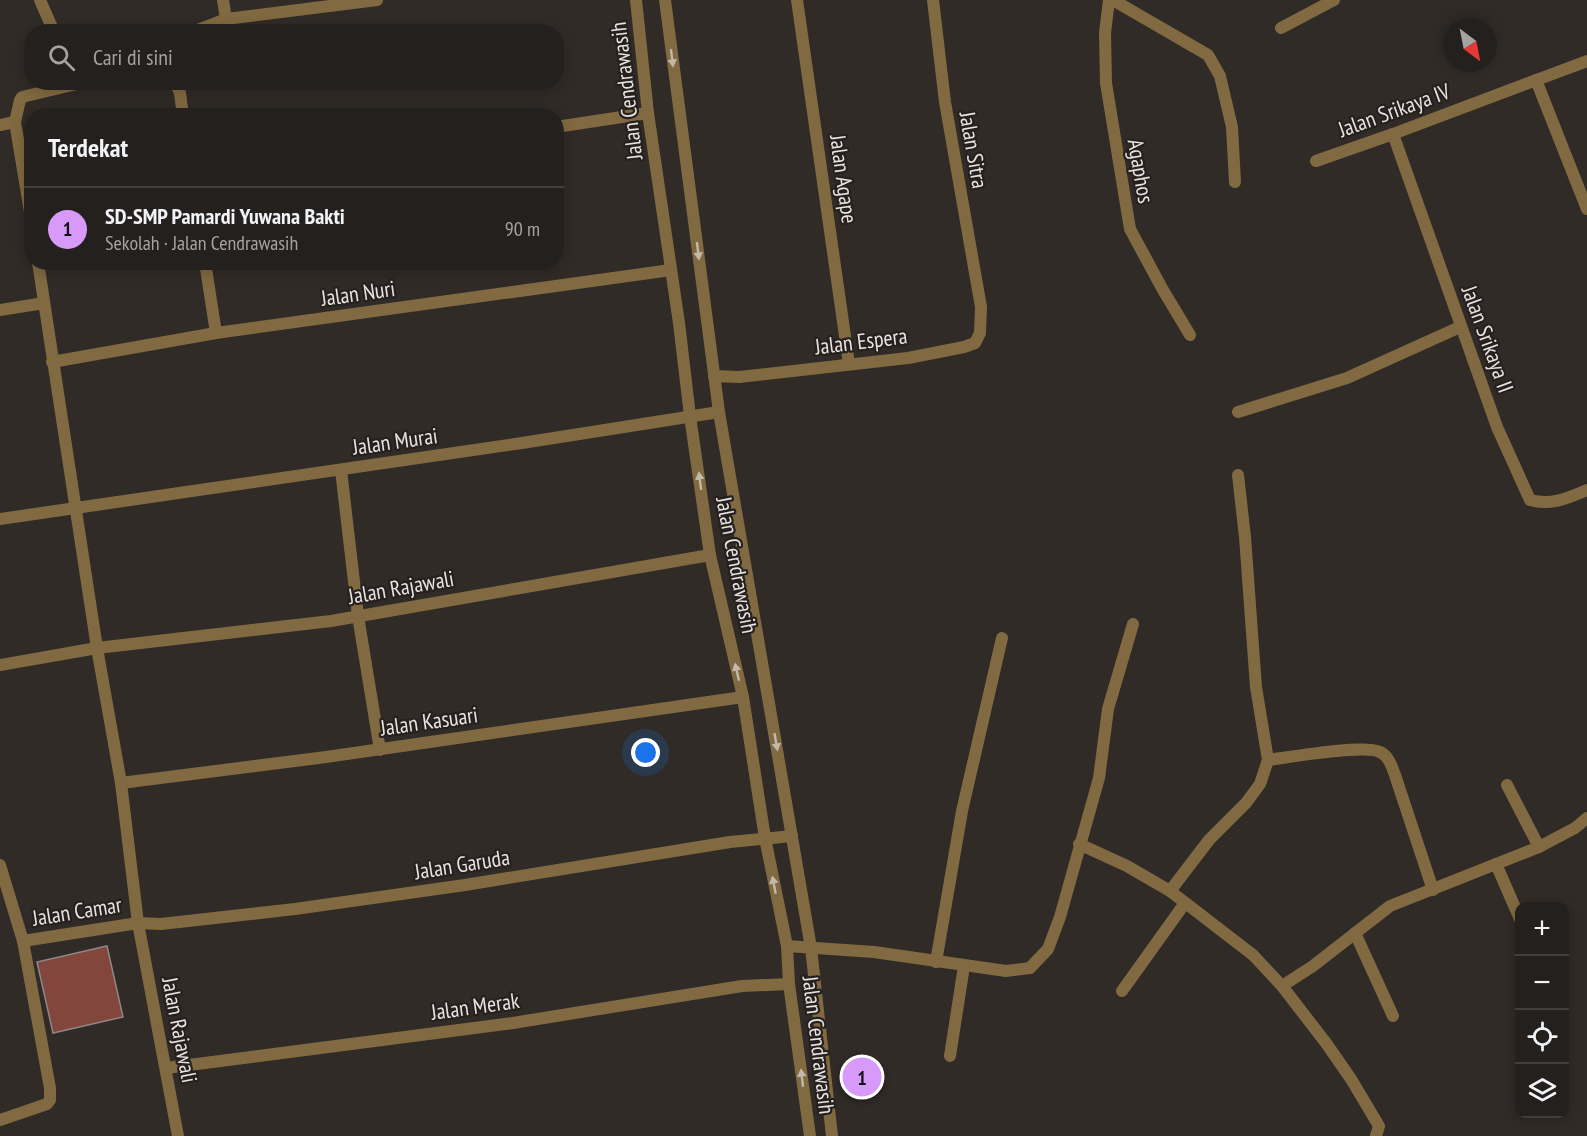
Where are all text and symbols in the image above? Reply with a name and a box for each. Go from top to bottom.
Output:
north arrow [1443,18,1497,72]
street label: Jalan Cendrawasih [604,21,648,162]
search box [24,24,564,90]
icon: search [45,41,78,74]
text: Cari di sini [93,43,173,71]
one-way arrow [668,49,677,68]
street label: Jalan Srikaya IV [1333,77,1455,143]
street label: Jalan Sitra [953,108,995,191]
text: Terdekat [48,131,128,164]
street label: Jalan Agape [824,132,864,225]
street label: Agaphos [1122,137,1160,205]
text: SD-SMP Pamardi Yuwana Bakti [105,202,345,230]
text: 1 [63,216,72,242]
text: 90 m [505,216,540,242]
text: Sekolah · Jalan Cendrawasih [105,230,298,256]
one-way arrow [693,242,702,261]
street label: Jalan Nuri [318,274,397,312]
street label: Jalan Srikaya II [1455,281,1520,396]
street label: Jalan Espera [812,321,909,361]
street label: Jalan Murai [350,421,439,461]
one-way arrow [695,472,704,491]
street label: Jalan Cendrawasih [710,493,764,636]
street label: Jalan Rajawali [345,564,456,610]
one-way arrow [732,663,742,682]
street label: Jalan Kasuari [377,700,480,742]
one-way arrow [771,732,780,751]
your location [631,738,660,767]
street label: Jalan Garuda [411,843,512,885]
one-way arrow [769,875,778,894]
street label: Jalan Camar [29,890,124,932]
map controls [1515,902,1569,1118]
button: + [1515,902,1569,956]
button: − [1515,956,1569,1010]
street label: Jalan Rajawali [156,974,204,1085]
street label: Jalan Cendrawasih [797,974,841,1115]
street label: Jalan Merak [428,986,521,1026]
button: locate [1515,1010,1569,1064]
pin: 1 [842,1054,882,1100]
button: layers [1515,1064,1569,1118]
one-way arrow [797,1068,807,1087]

